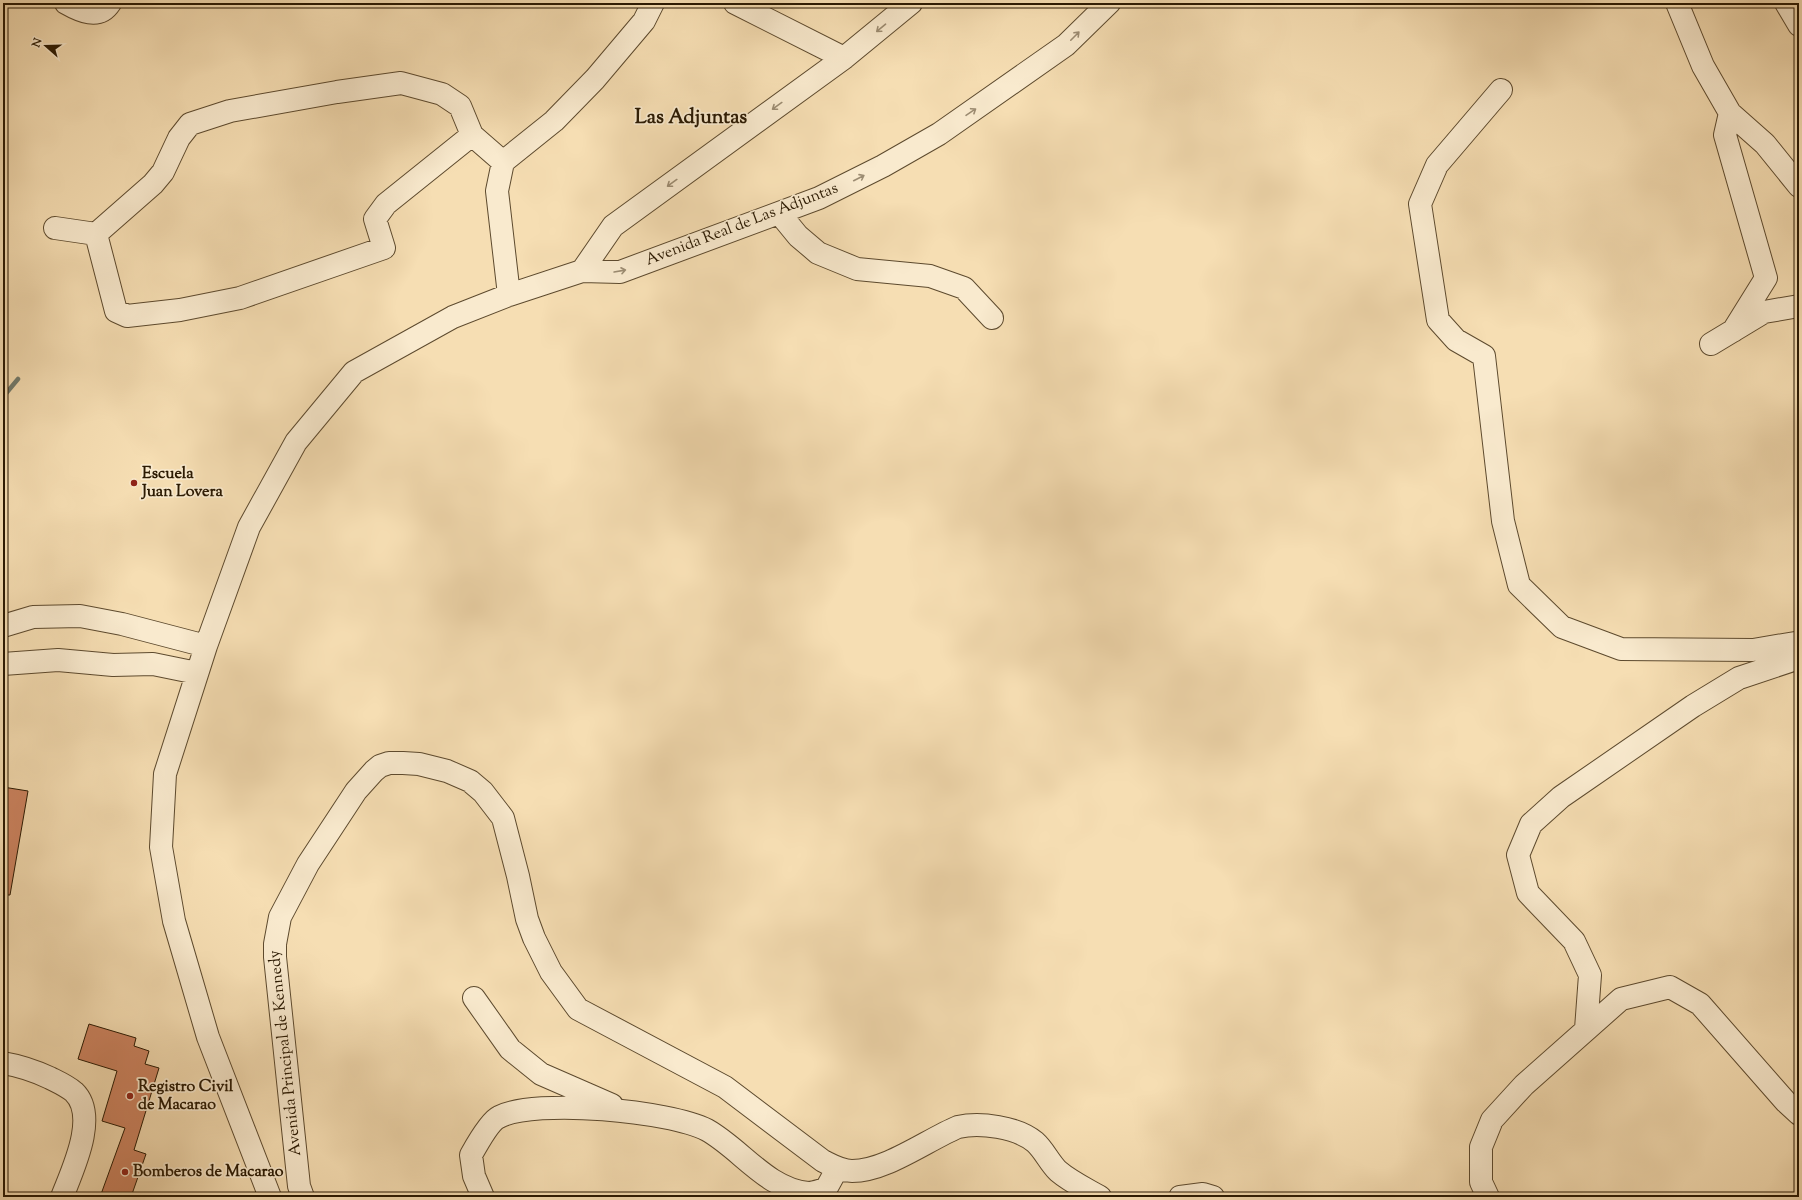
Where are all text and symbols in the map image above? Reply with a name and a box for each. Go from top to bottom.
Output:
one-way arrow [875,23,886,32]
north arrow [26,26,66,66]
one-way arrow [1070,31,1080,41]
text: N [28,36,47,51]
one-way arrow [771,102,782,110]
district label: Las Adjuntas [635,104,747,133]
one-way arrow [965,108,976,117]
one-way arrow [852,174,864,181]
street label: Avenida Real de Las Adjuntas [642,178,842,272]
one-way arrow [667,179,678,187]
one-way arrow [614,267,627,275]
place label: Escuela Juan Lovera [140,463,223,504]
marker: Escuela Juan Lovera [129,478,139,488]
street label: Avenida Principal de Kennedy [264,949,308,1157]
place label: Registro Civil de Macarao [138,1076,234,1117]
marker: Registro Civil de Macarao [125,1091,135,1101]
place label: Bomberos de Macarao [133,1161,284,1184]
marker: Bomberos de Macarao [120,1167,130,1177]

